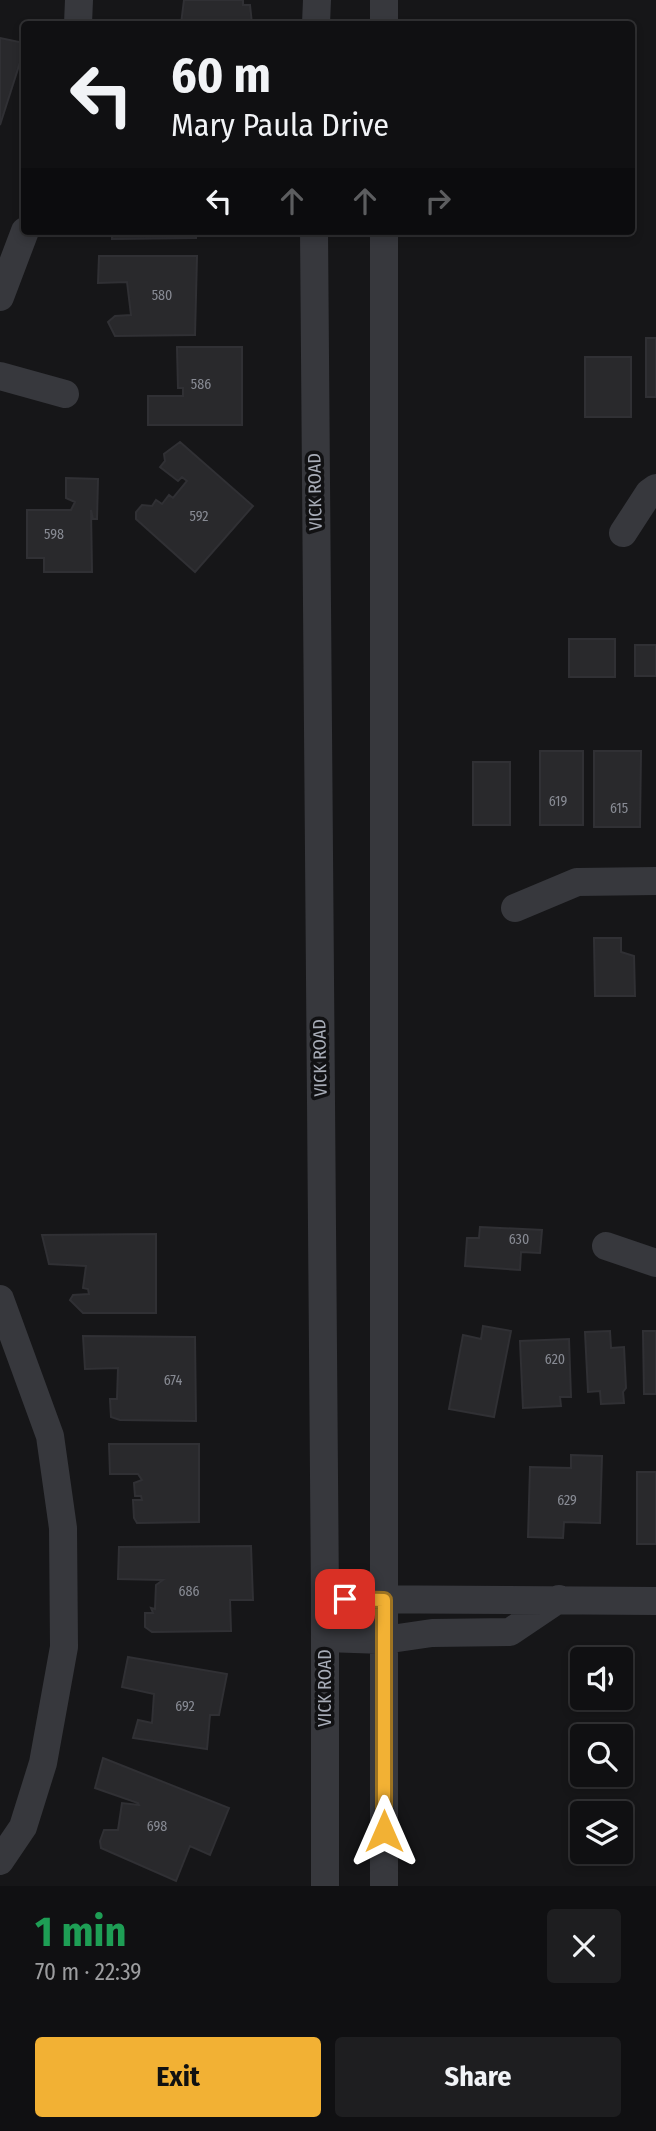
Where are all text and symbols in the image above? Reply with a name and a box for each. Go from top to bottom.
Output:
text: 60 m [171,46,271,105]
icon: left [56,49,147,140]
text: Mary Paula Drive [171,106,389,144]
icon: left [200,182,238,220]
icon: ahead [273,182,311,220]
icon: ahead [346,182,384,220]
icon: right [419,182,457,220]
house number: 580 [152,287,172,304]
house number: 586 [191,376,211,393]
street label: VICK ROAD [303,453,327,531]
house number: 592 [190,508,208,525]
house number: 598 [44,526,64,543]
house number: 619 [549,793,567,810]
house number: 615 [610,800,628,817]
street label: VICK ROAD [308,1019,332,1097]
house number: 630 [509,1231,529,1248]
house number: 620 [545,1351,565,1368]
house number: 674 [164,1372,183,1389]
house number: 629 [557,1492,577,1509]
pin [315,1569,375,1629]
icon: arrive [326,1580,364,1618]
house number: 686 [179,1583,199,1600]
map controls [570,1647,633,1864]
button: sound [570,1647,633,1710]
street label: VICK ROAD [314,1649,336,1727]
house number: 692 [175,1698,195,1715]
button: search [570,1724,633,1787]
position arrow [347,1794,421,1868]
button: layers [570,1801,633,1864]
house number: 698 [147,1818,167,1835]
text: 1 min [35,1907,126,1957]
button: close [547,1909,621,1983]
text: 70 m · 22:39 [35,1958,142,1986]
button: Exit [35,2037,321,2117]
button: Share [335,2037,621,2117]

